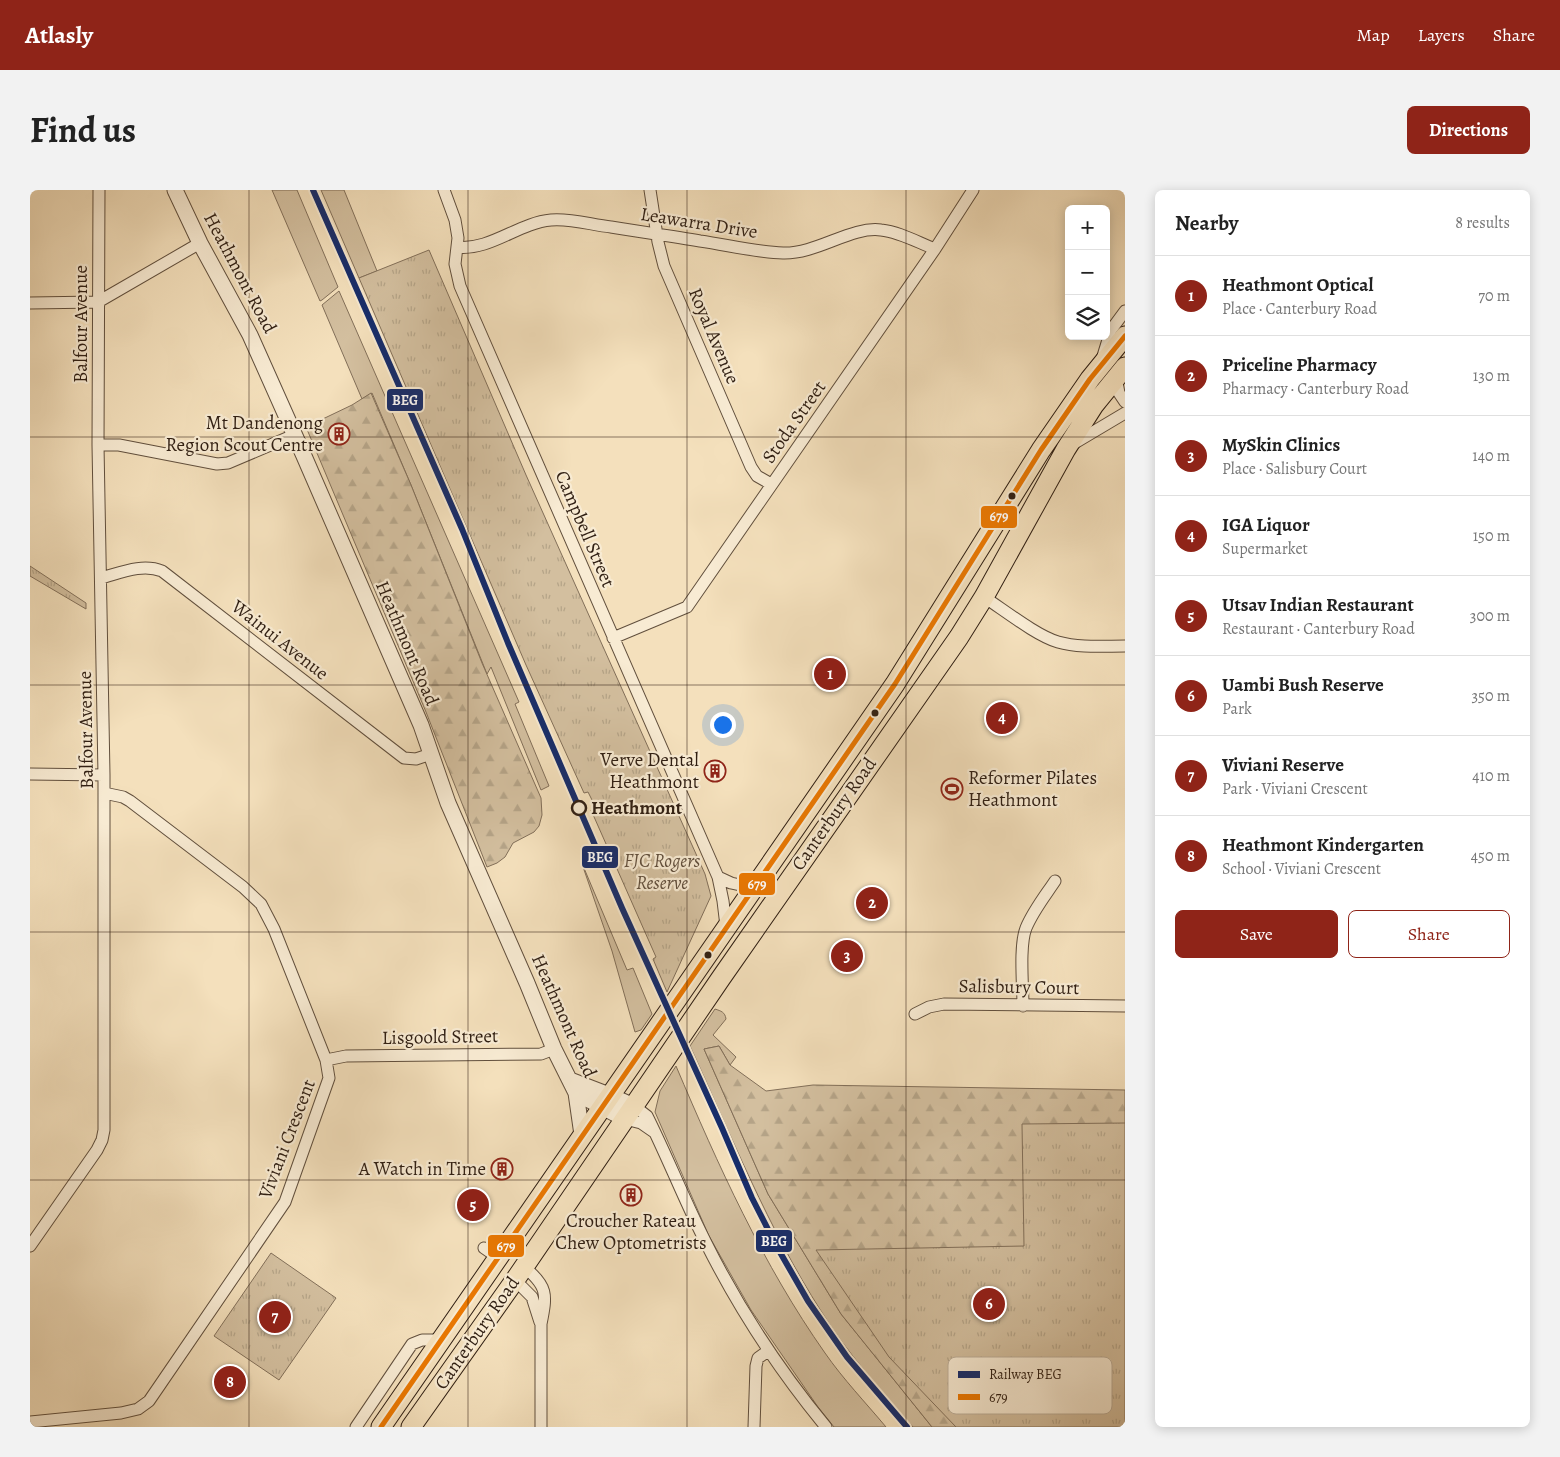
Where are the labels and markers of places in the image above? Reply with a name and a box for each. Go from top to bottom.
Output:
place label: Mt Dandenong Region Scout Centre [166,410,323,458]
building icon: Mt Dandenong Region Scout Centre [327,422,351,446]
unlabelled marker [1007,491,1017,501]
pin: 1 [814,655,846,693]
pin: 4 [986,699,1018,737]
unlabelled marker [870,708,880,718]
place label: Verve Dental Heathmont [599,747,699,795]
building icon: Verve Dental Heathmont [703,759,727,783]
place label: Reformer Pilates Heathmont [968,765,1097,813]
sports icon: Reformer Pilates Heathmont [940,777,964,801]
place label: Heathmont [591,795,683,821]
marker: Heathmont [571,800,587,816]
pin: 2 [856,884,888,922]
pin: 3 [831,937,863,975]
unlabelled marker [703,950,713,960]
place label: A Watch in Time [358,1156,486,1182]
building icon: A Watch in Time [490,1157,514,1181]
building icon: Croucher Rateau Chew Optometrists [619,1183,643,1207]
pin: 5 [457,1186,489,1224]
place label: Croucher Rateau Chew Optometrists [555,1208,707,1256]
pin: 6 [973,1285,1005,1323]
pin: 7 [259,1298,291,1336]
pin: 8 [214,1363,246,1401]

